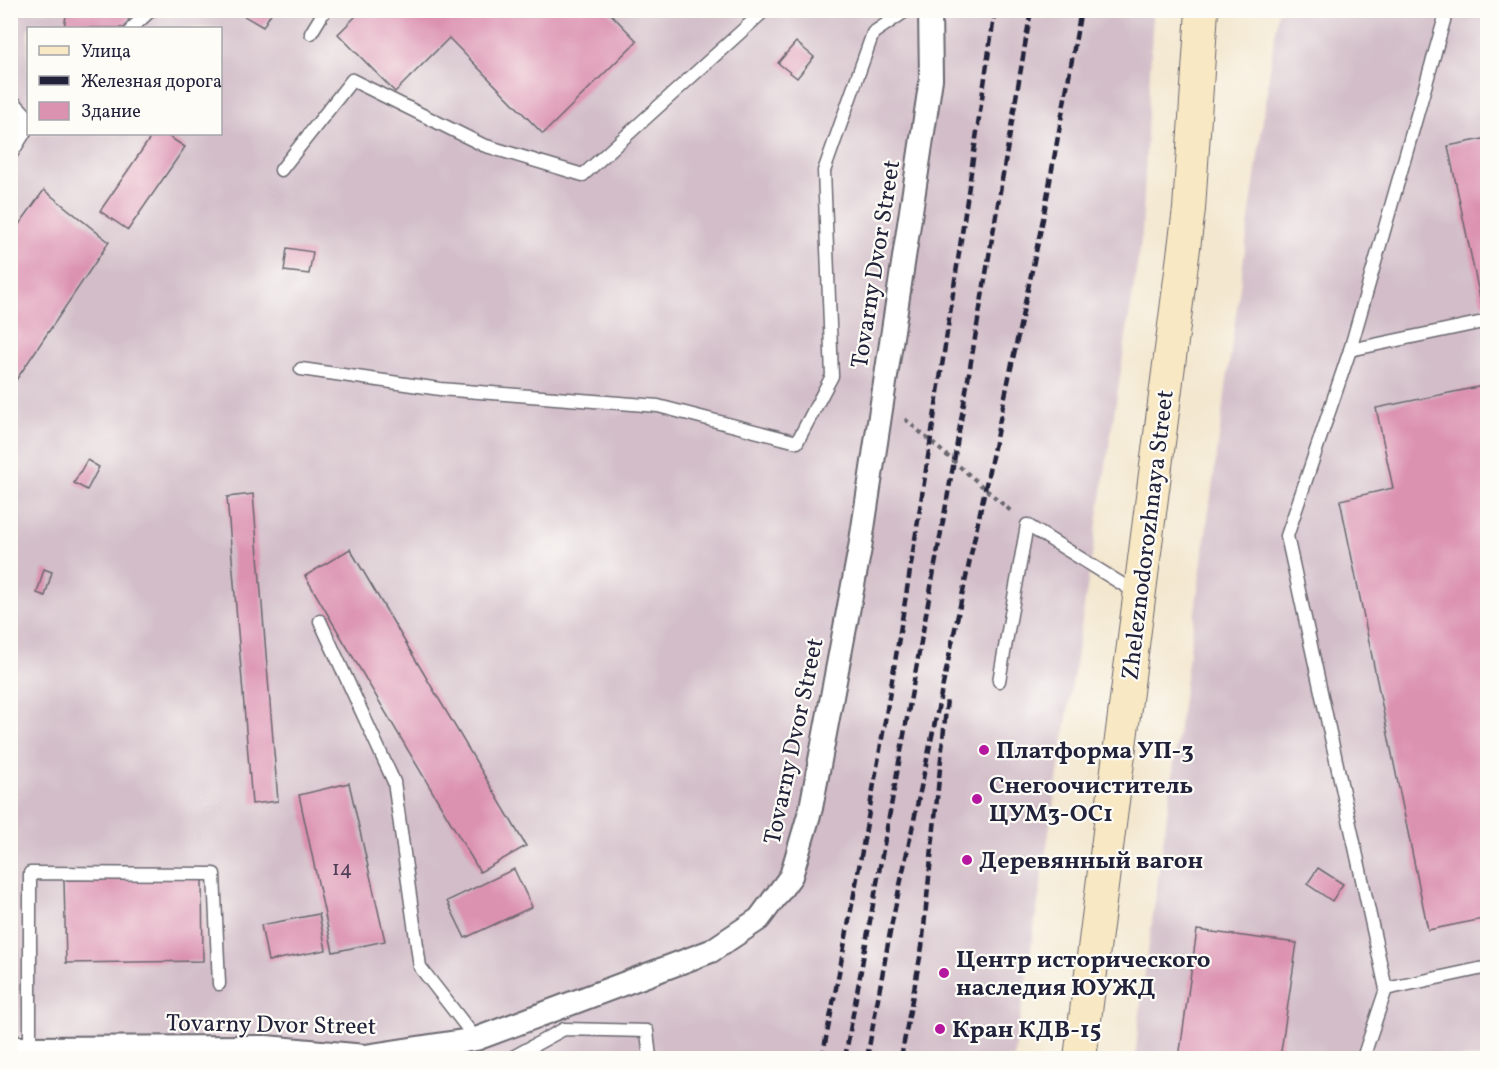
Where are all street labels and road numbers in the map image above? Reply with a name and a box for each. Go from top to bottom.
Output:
street label: Tovarny Dvor Street [844,158,910,371]
street label: Zheleznodorozhnaya Street [1114,388,1184,682]
street label: Tovarny Dvor Street [756,635,833,848]
street label: Tovarny Dvor Street [165,1007,376,1045]

